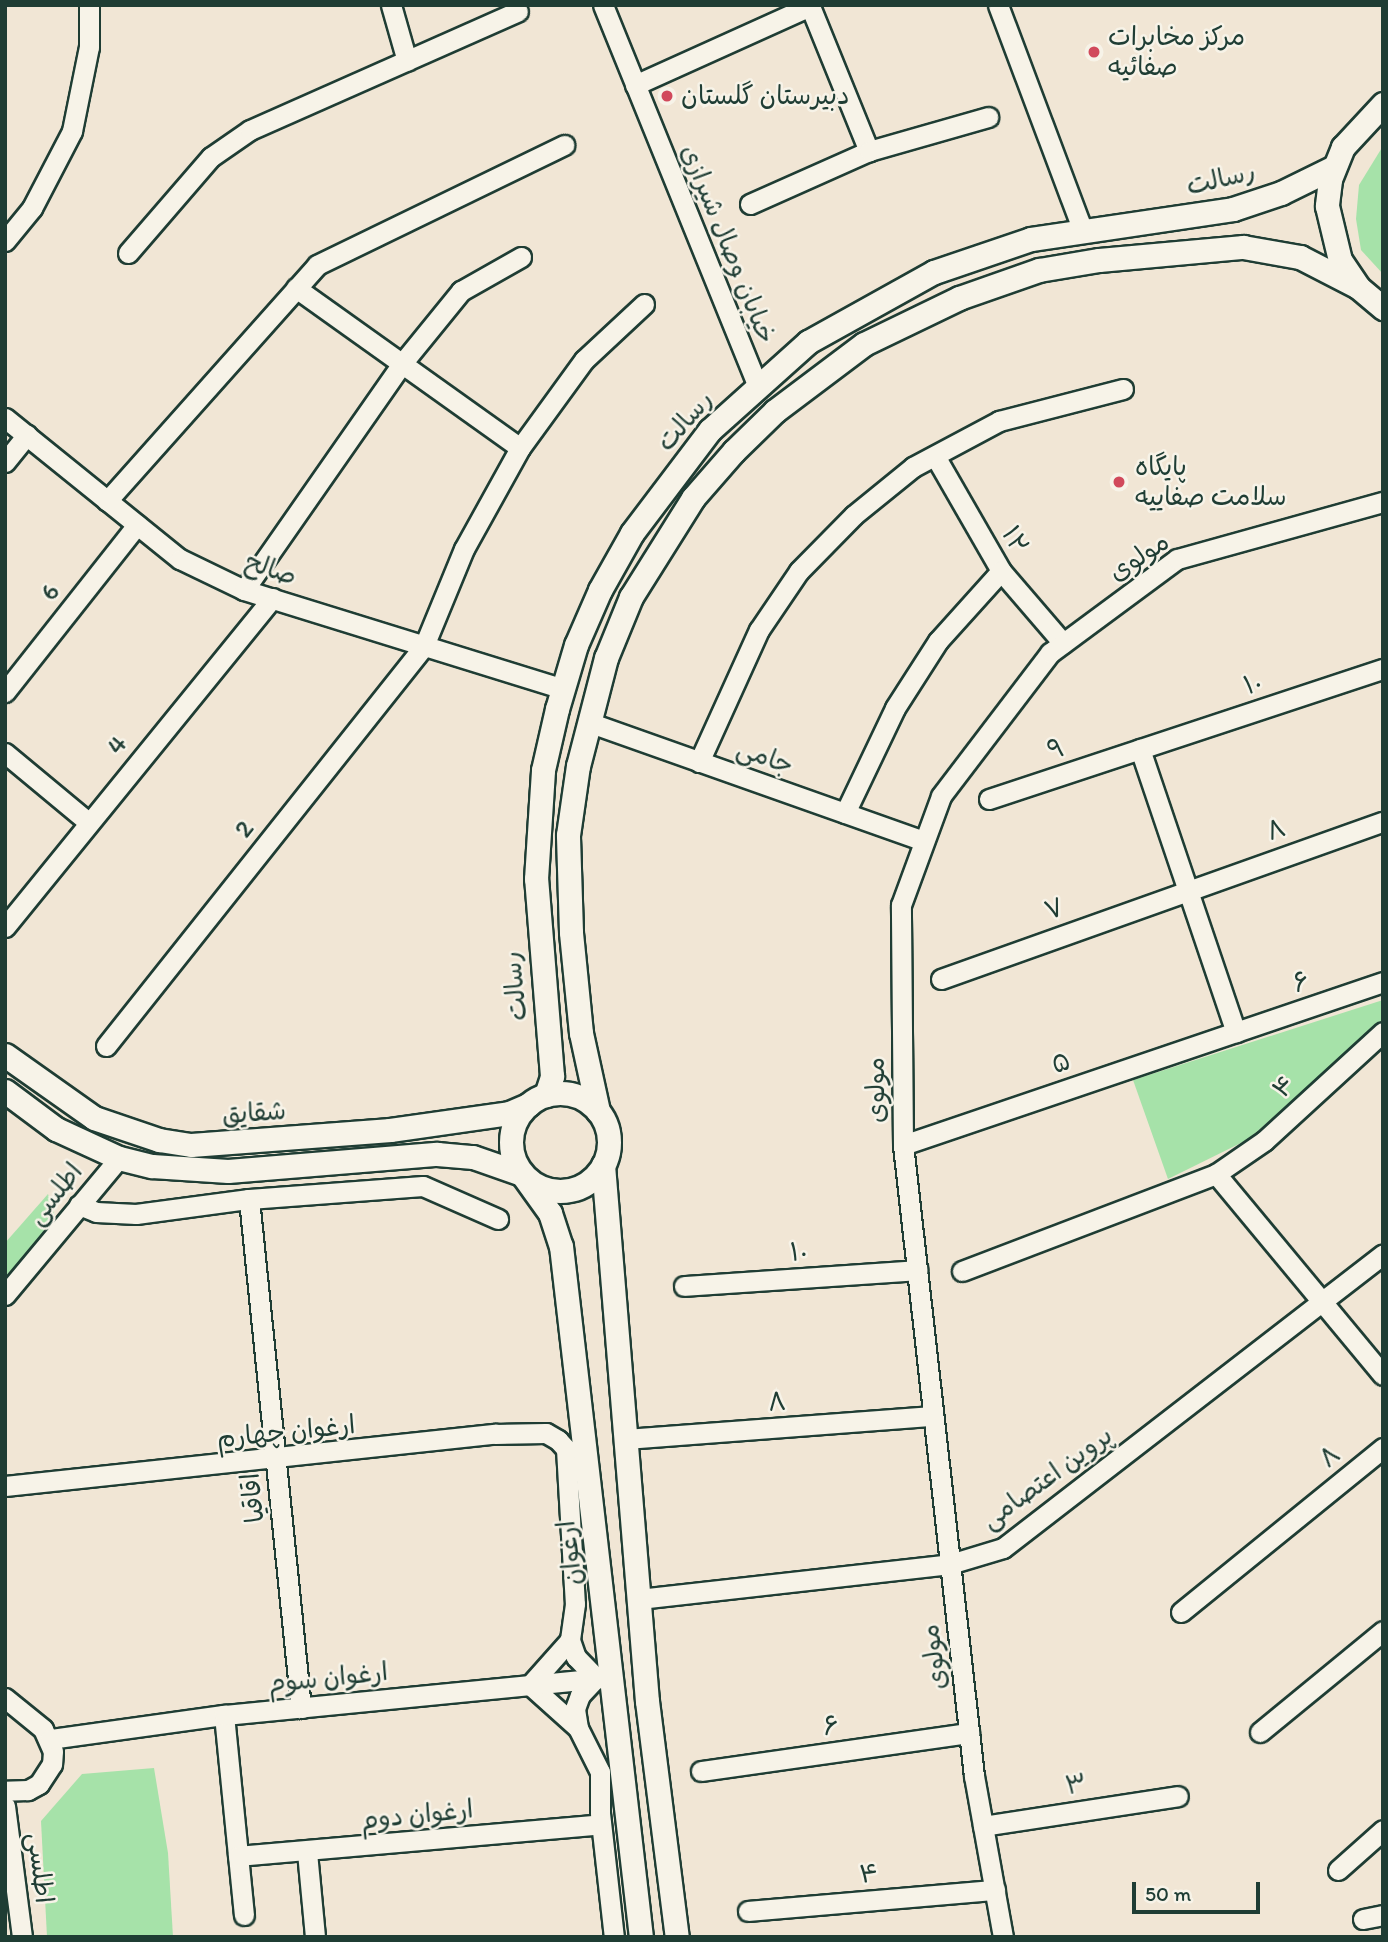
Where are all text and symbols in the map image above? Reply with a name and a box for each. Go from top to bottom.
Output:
place label: مرکز مخابرات صفائیه [1108,21,1245,82]
marker: مرکز مخابرات صفائیه [1086,44,1102,60]
place label: دبیرستان گلستان [681,80,850,112]
marker: دبیرستان گلستان [659,88,675,104]
street label: خیابان وصال شیرازی [674,140,782,348]
street label: رسالت [1183,156,1259,202]
street label: رسالت [650,384,720,458]
place label: پایگاه سلامت صفاییه [1135,451,1287,512]
marker: پایگاه سلامت صفاییه [1109,472,1129,492]
street label: ۱۲ [995,520,1035,560]
street label: مولوی [1103,526,1175,588]
street label: صالح [241,546,301,592]
street label: 6 [33,577,67,607]
street label: ۱۰ [1240,666,1266,702]
street label: 4 [100,729,134,761]
street label: ۹ [1043,732,1069,766]
street label: جامی [732,733,798,781]
street label: ۸ [1262,812,1290,848]
street label: 2 [227,814,261,844]
street label: ۷ [1040,891,1068,927]
street label: رسالت [496,950,534,1022]
street label: ۶ [1288,965,1314,999]
street label: ۵ [1047,1045,1075,1081]
street label: مولوی [860,1057,892,1123]
street label: ۴ [1266,1069,1302,1105]
street label: شقایق [221,1095,287,1131]
street label: اطلسی [21,1157,89,1231]
street label: ۱۰ [789,1236,809,1268]
street label: ۸ [767,1386,787,1418]
street label: ارغوان چهارم [215,1409,357,1455]
street label: پروین اعتصامی [975,1420,1119,1536]
street label: ۸ [1313,1439,1347,1475]
street label: اقاقیا [235,1471,271,1525]
street label: ارغوان [551,1519,589,1587]
street label: مولوی [915,1622,953,1692]
street label: ارغوان سوم [267,1656,389,1700]
street label: ۶ [821,1709,841,1743]
street label: ۳ [1063,1768,1089,1802]
street label: ارغوان دوم [359,1794,475,1836]
street label: اطلسی [20,1831,60,1905]
street label: ۴ [858,1858,880,1890]
scale bar [1136,1868,1264,1912]
text: 50 m [1145,1881,1191,1906]

